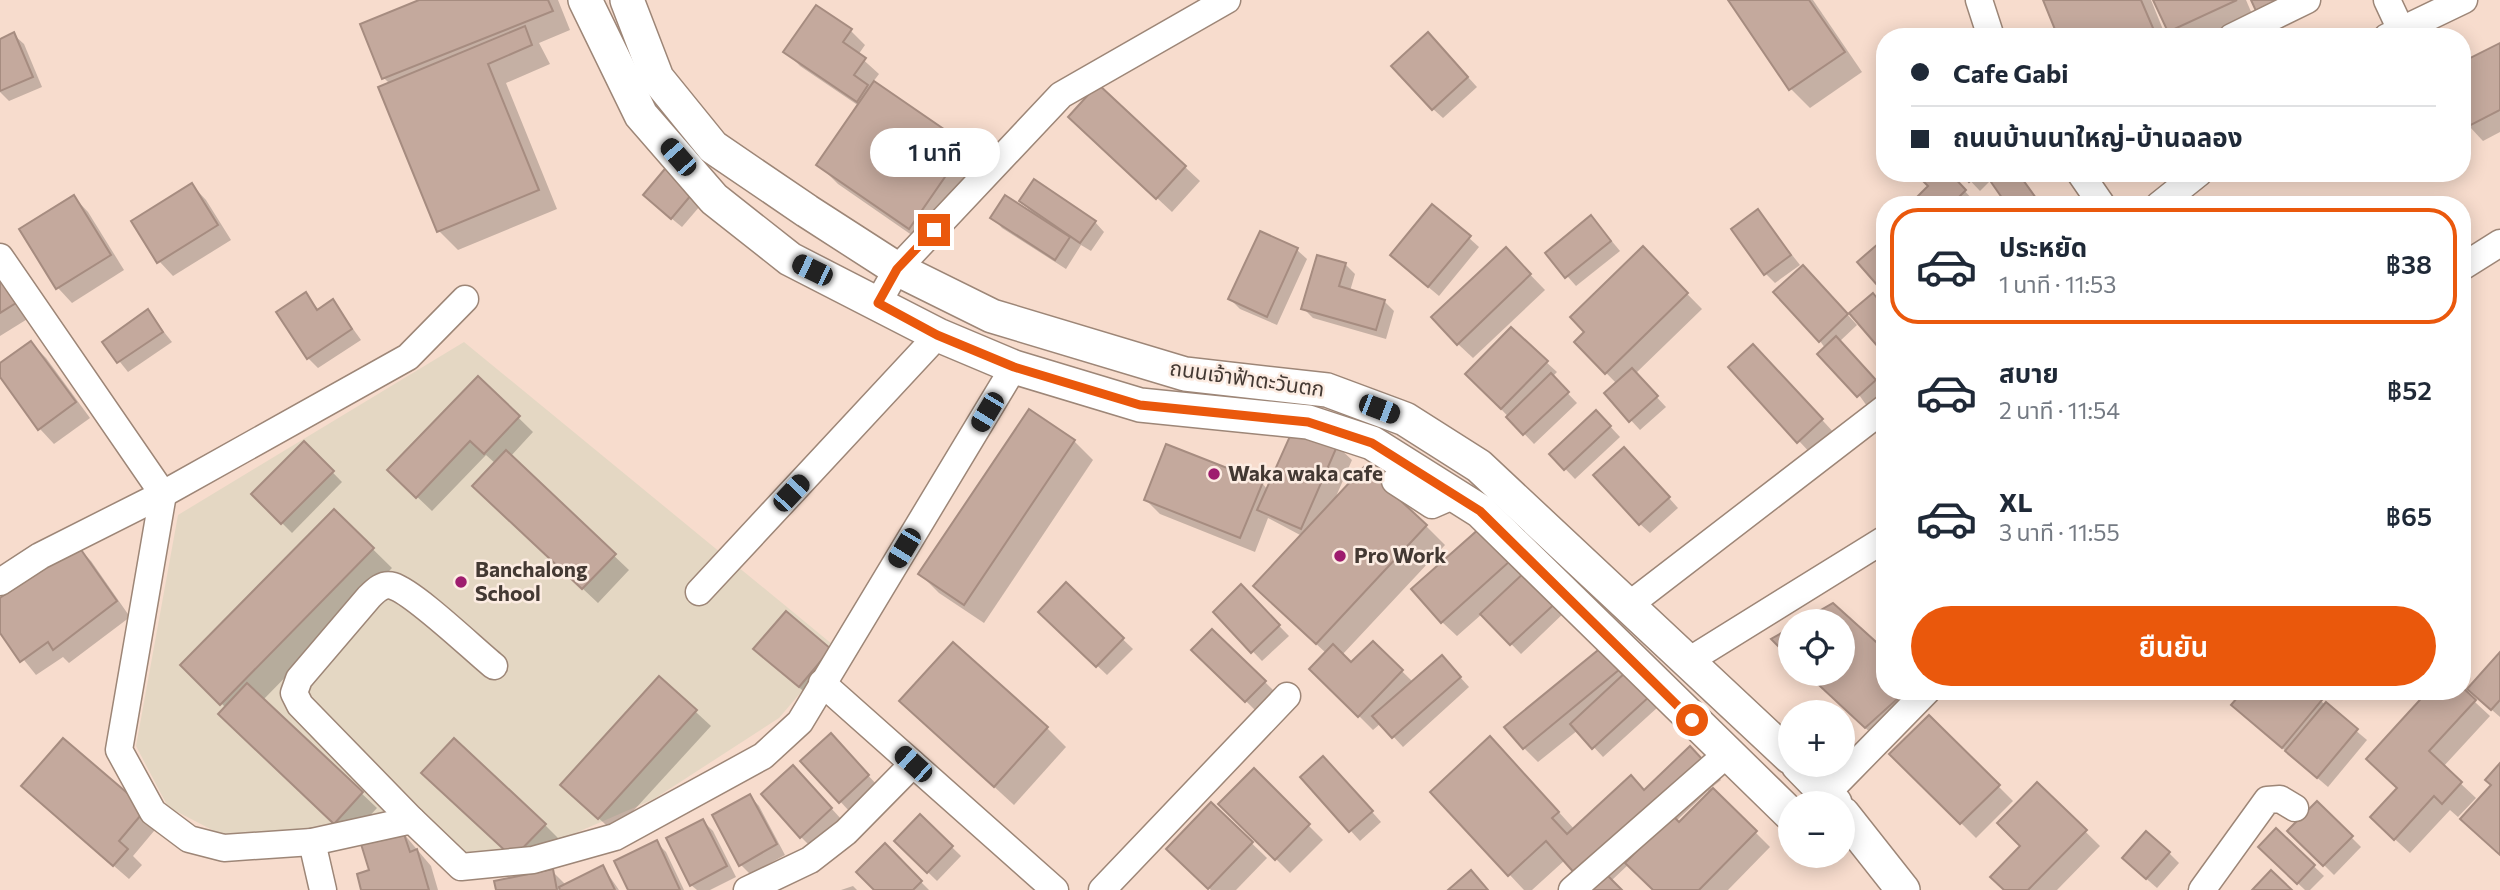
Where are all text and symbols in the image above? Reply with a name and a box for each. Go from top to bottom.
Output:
text: Cafe Gabi [1953,57,2069,88]
text: ถนนบ้านนาใหญ่-บ้านฉลอง [1953,121,2243,152]
callout: 1 นาที [869,128,999,177]
car [657,134,700,180]
text: 1 นาที [908,138,962,166]
route end [918,214,950,246]
text: ประหยัด [1999,231,2087,262]
icon: car [1915,235,1978,298]
text: ฿38 [2386,248,2432,279]
car [789,251,836,289]
text: 1 นาที · 11:53 [1999,270,2116,298]
street label: ถนนเจ้าฟ้าตะวันตก [1168,354,1326,401]
text: สบาย [1999,357,2059,388]
icon: car [1915,361,1978,424]
text: ฿52 [2387,374,2432,405]
car [968,389,1007,435]
car [1356,392,1403,426]
text: 2 นาที · 11:54 [1999,396,2120,424]
place label: Waka waka cafe [1228,460,1383,485]
marker: Waka waka cafe [1206,466,1222,482]
car [769,470,814,516]
text: XL [1999,486,2033,517]
icon: car [1915,487,1978,550]
text: ฿65 [2386,500,2432,531]
text: 3 นาที · 11:55 [1999,518,2120,546]
car [885,525,924,571]
place label: Pro Work [1354,542,1446,567]
marker: Pro Work [1332,548,1348,564]
place label: Banchalong School [475,556,588,605]
marker: Banchalong School [453,574,469,590]
button: ยืนยัน [1911,606,2436,686]
map controls [1778,609,1855,868]
button: locate [1778,609,1855,686]
button: + [1778,700,1855,777]
route start [1676,704,1708,736]
car [891,742,936,786]
button: − [1778,791,1855,868]

